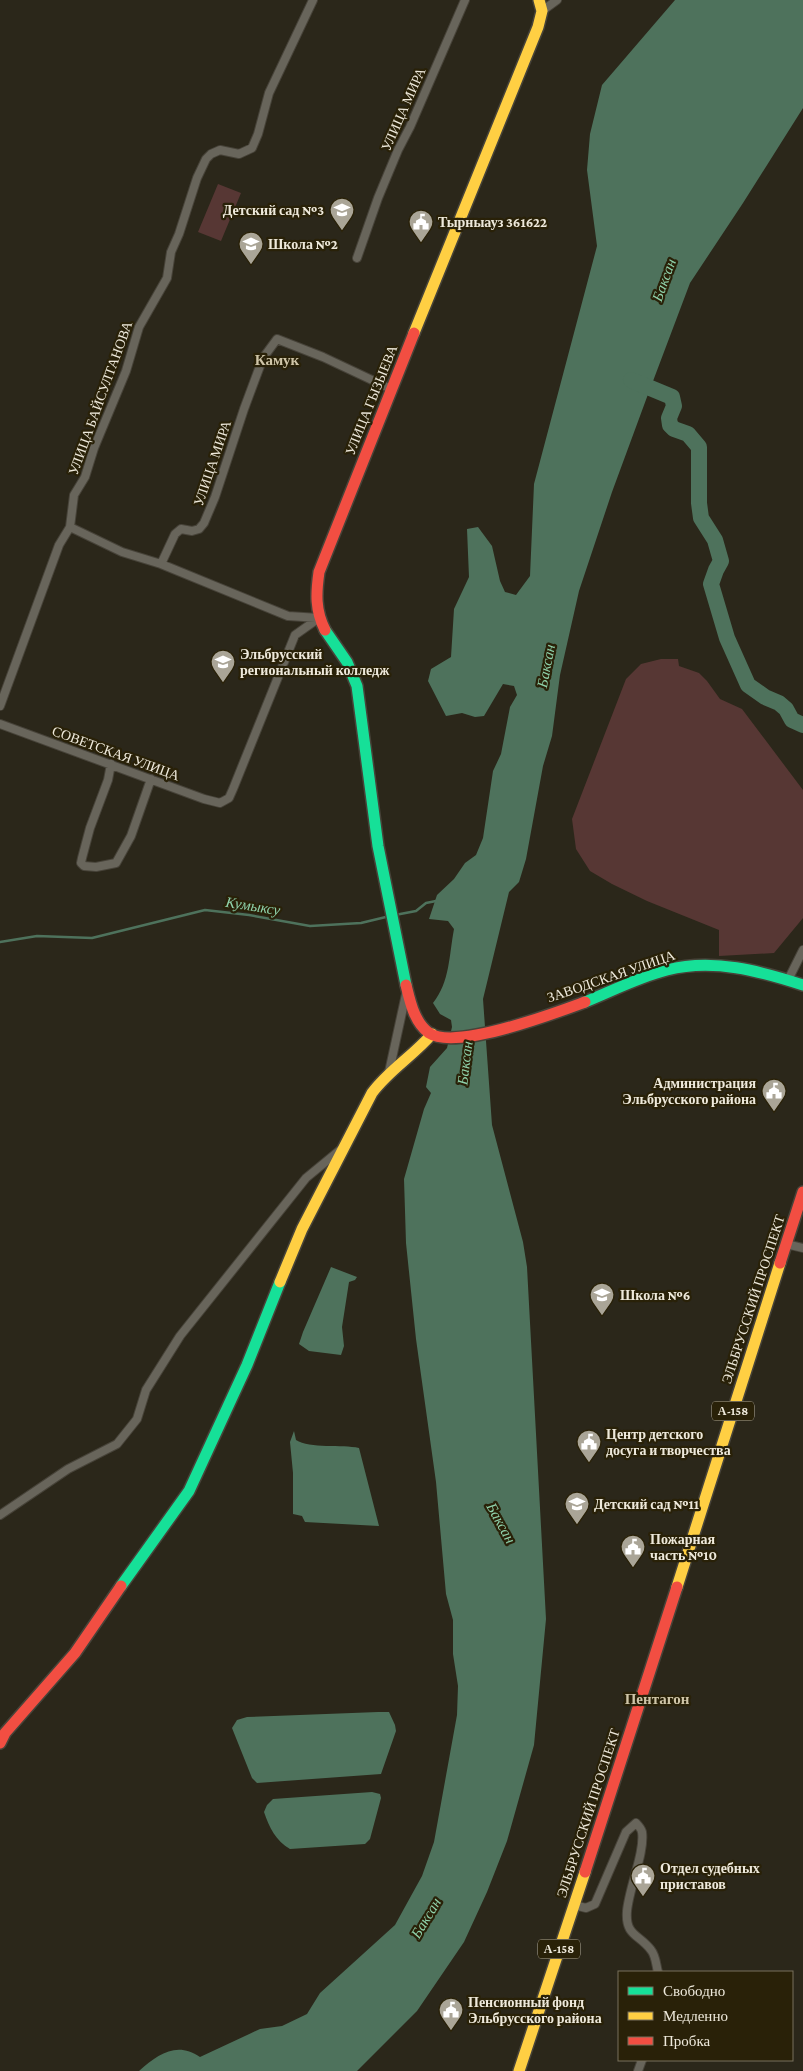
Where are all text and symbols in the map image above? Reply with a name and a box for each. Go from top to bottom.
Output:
street label: УЛИЦА МИРА [377,64,429,153]
school or university icon: Детский сад №3 [329,197,355,231]
place label: Детский сад №3 [223,202,324,218]
public building icon: Тырныауз 361622 [408,209,434,243]
place label: Тырныауз 361622 [438,214,547,230]
school or university icon: Школа №2 [238,231,264,265]
place label: Школа №2 [268,236,338,252]
water label: Баксан [649,257,679,304]
street label: УЛИЦА БАЙСУЛТАНОВА [65,318,136,477]
street label: УЛИЦА ГЫЗЫЕВА [342,342,401,457]
district label: Камук [255,352,300,368]
street label: УЛИЦА МИРА [190,417,234,508]
water label: Баксан [534,643,558,690]
place label: Эльбрусский региональный колледж [240,646,390,678]
school or university icon: Эльбрусский региональный колледж [210,649,236,683]
street label: СОВЕТСКАЯ УЛИЦА [50,722,183,784]
water label: Кумыксу [224,894,282,918]
street label: ЗАВОДСКАЯ УЛИЦА [545,946,678,1005]
water label: Баксан [454,1040,476,1087]
place label: Администрация Эльбрусского района [622,1075,756,1107]
public building icon: Администрация Эльбрусского района [761,1078,787,1112]
street label: ЭЛЬБРУССКИЙ ПРОСПЕКТ [718,1212,788,1385]
school or university icon: Школа №6 [589,1282,615,1316]
place label: Школа №6 [620,1287,690,1303]
road number: А-158 [712,1402,754,1420]
place label: Центр детского досуга и творчества [606,1426,731,1458]
public building icon: Центр детского досуга и творчества [576,1429,602,1463]
school or university icon: Детский сад №11 [564,1491,590,1525]
place label: Детский сад №11 [594,1496,699,1512]
water label: Баксан [483,1499,519,1546]
place label: Пожарная часть №10 [650,1531,717,1563]
public building icon: Пожарная часть №10 [620,1534,646,1568]
district label: Пентагон [625,1691,690,1707]
street label: ЭЛЬБРУССКИЙ ПРОСПЕКТ [553,1726,623,1899]
place label: Отдел судебных приставов [660,1860,760,1892]
public building icon: Отдел судебных приставов [630,1863,656,1897]
water label: Баксан [407,1895,444,1942]
road number: А-158 [538,1940,580,1958]
legend [618,1971,793,2061]
text: Свободно [663,1983,725,1999]
place label: Пенсионный фонд Эльбрусского района [468,1994,602,2026]
public building icon: Пенсионный фонд Эльбрусского района [438,1997,464,2031]
text: Медленно [663,2008,728,2024]
text: Пробка [663,2033,711,2049]

